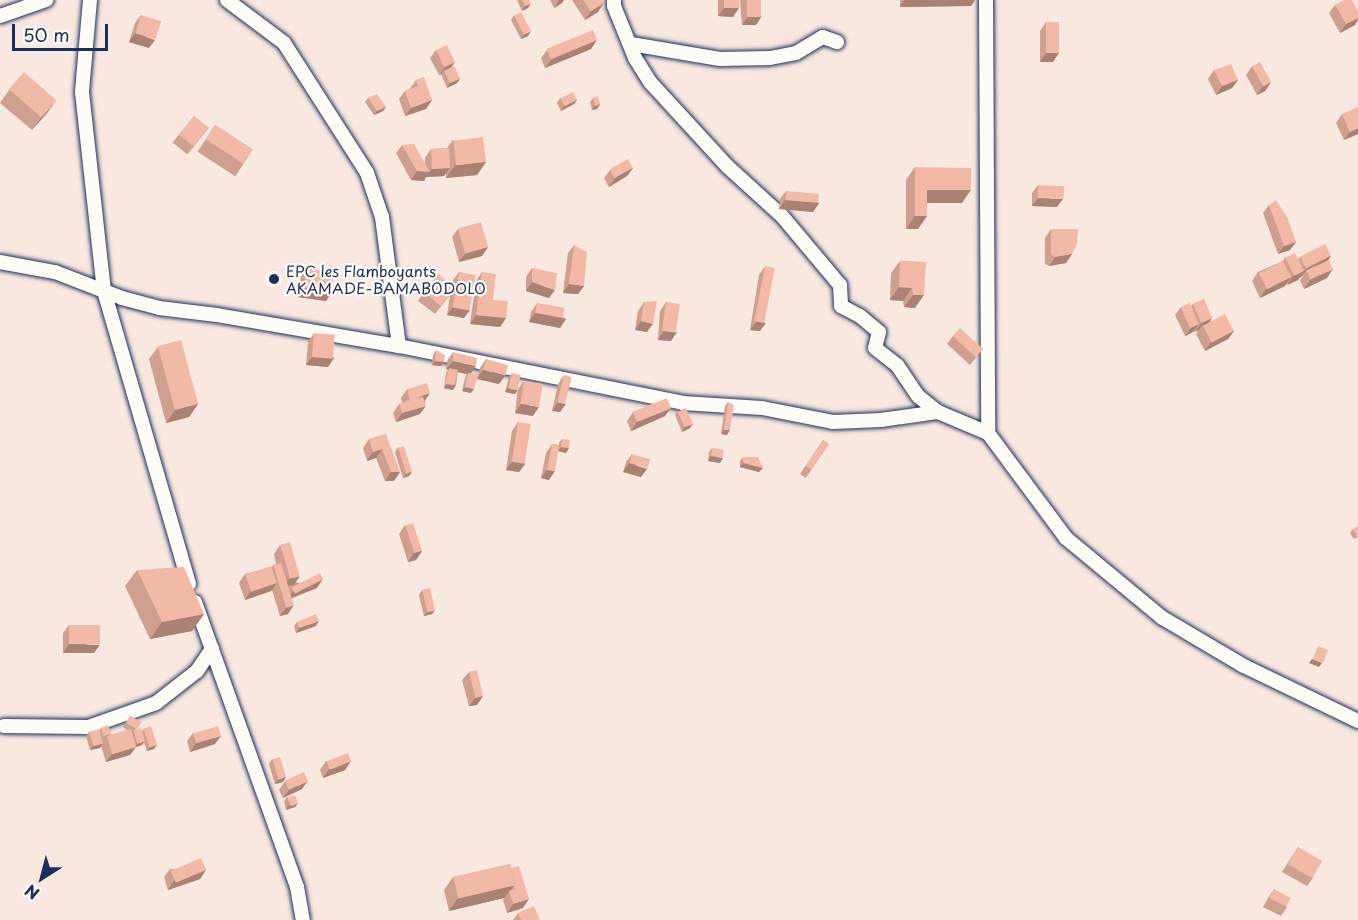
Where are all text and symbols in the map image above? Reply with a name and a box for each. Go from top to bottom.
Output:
scale bar [15,12,111,50]
text: 50 m [23,21,70,48]
place label: EPC les Flamboyants AKAMADE-BAMABODOLO [286,261,486,296]
marker: EPC les Flamboyants AKAMADE-BAMABODOLO [267,272,281,286]
north arrow [12,848,72,908]
text: N [19,879,44,906]

